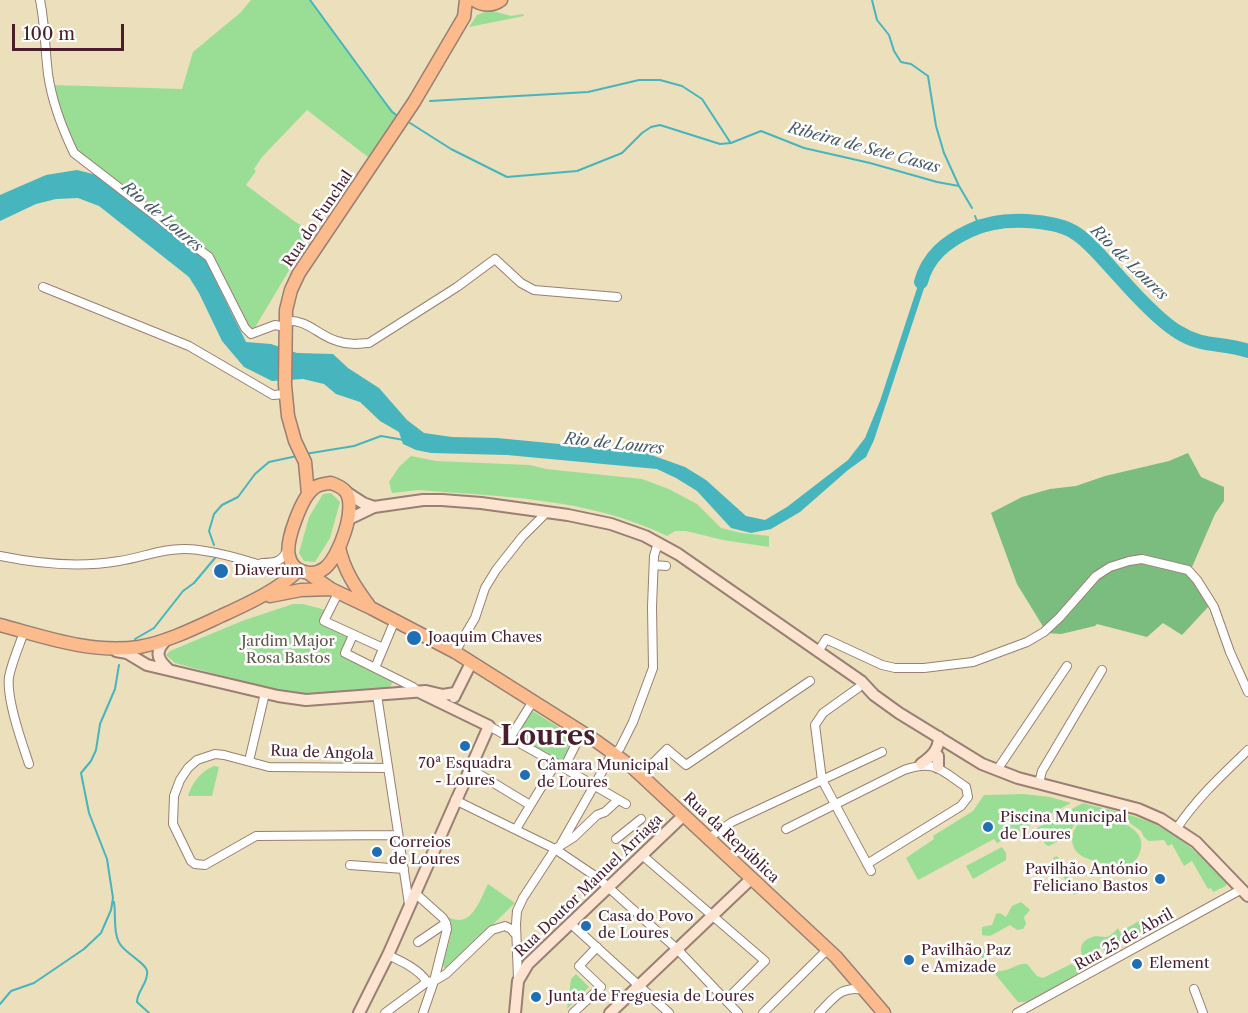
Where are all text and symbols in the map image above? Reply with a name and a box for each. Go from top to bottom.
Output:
scale bar [15,12,128,50]
text: 100 m [23,23,75,45]
water label: Ribeira de Sete Casas [786,118,942,178]
street label: Rua do Funchal [279,167,357,271]
water label: Rio de Loures [118,178,206,256]
water label: Rio de Loures [1086,221,1172,305]
water label: Rio de Loures [563,429,665,459]
marker: Diaverum [212,562,230,580]
place label: Diaverum [234,562,304,580]
marker: Joaquim Chaves [405,629,423,647]
place label: Joaquim Chaves [428,629,542,647]
park label: Jardim Major Rosa Bastos [241,633,335,668]
district label: Loures [500,721,596,753]
marker: 70ª Esquadra - Loures [458,739,472,753]
street label: Rua de Angola [270,742,374,764]
place label: 70ª Esquadra - Loures [418,755,512,790]
place label: Câmara Municipal de Loures [537,757,669,792]
marker: Câmara Municipal de Loures [518,768,532,782]
street label: Rua da República [679,789,783,887]
place label: Piscina Municipal de Loures [1000,809,1127,844]
street label: Rua Doutor Manuel Arriaga [512,811,666,961]
marker: Piscina Municipal de Loures [981,820,995,834]
place label: Correios de Loures [389,834,460,869]
marker: Correios de Loures [370,845,384,859]
place label: Pavilhão António Feliciano Bastos [1025,861,1148,896]
marker: Pavilhão António Feliciano Bastos [1153,872,1167,886]
street label: Rua 25 de Abril [1072,905,1176,975]
place label: Casa do Povo de Loures [598,908,693,943]
marker: Casa do Povo de Loures [579,919,593,933]
place label: Pavilhão Paz e Amizade [921,942,1011,977]
marker: Pavilhão Paz e Amizade [902,953,916,967]
place label: Element [1149,955,1209,973]
marker: Element [1130,957,1144,971]
place label: Junta de Freguesia de Loures [548,988,754,1006]
marker: Junta de Freguesia de Loures [529,990,543,1004]

